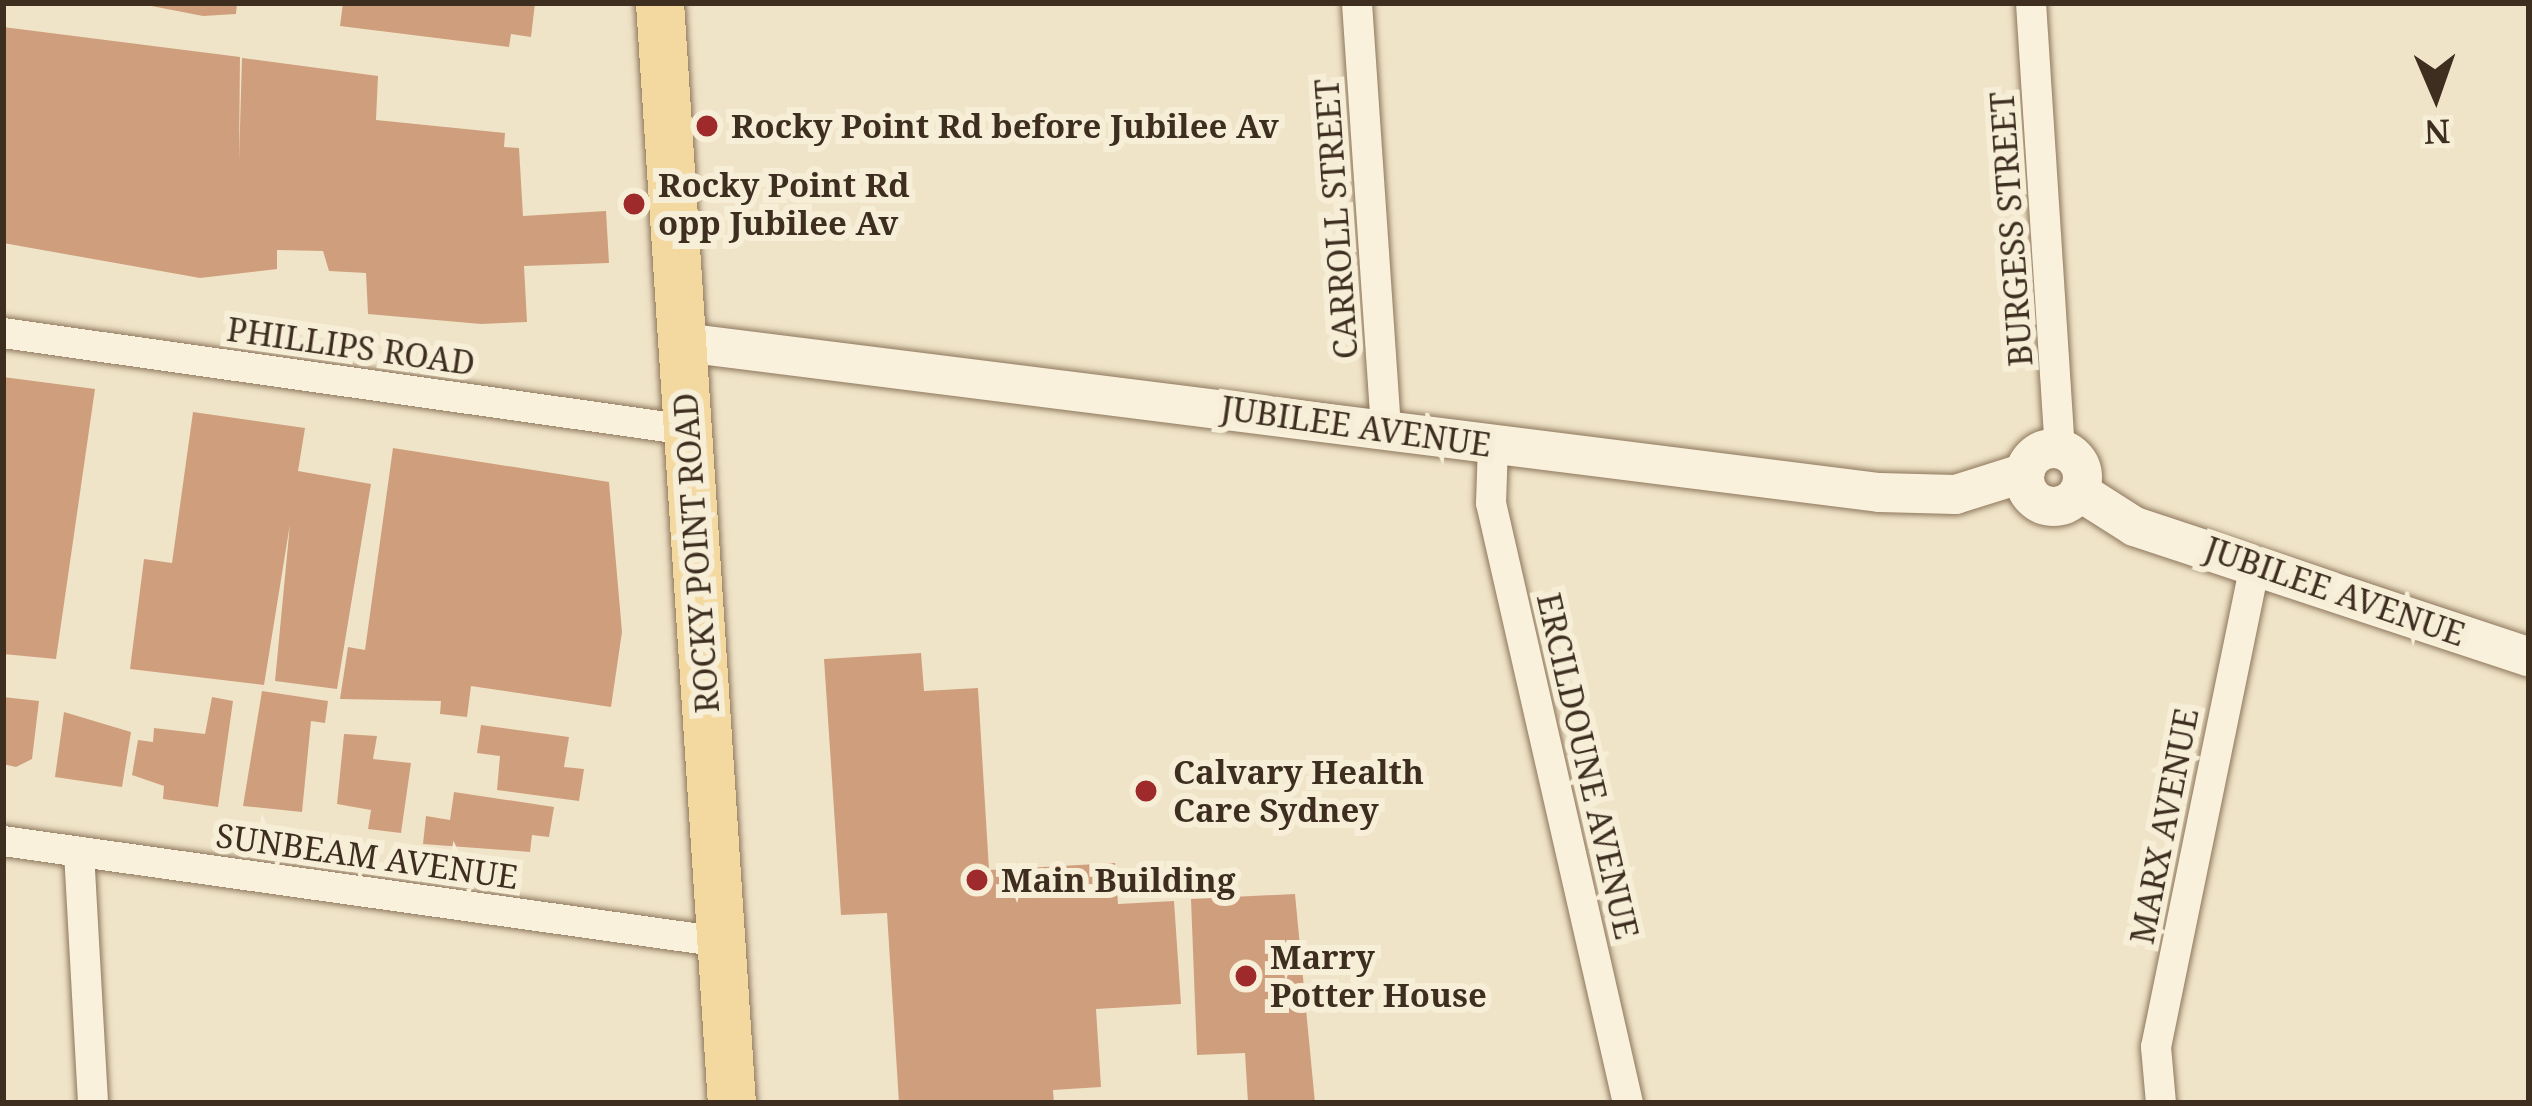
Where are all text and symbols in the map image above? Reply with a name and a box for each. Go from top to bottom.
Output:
north arrow [2376,36,2496,156]
street label: CARROLL STREET [1306,78,1366,360]
street label: BURGESS STREET [1982,90,2040,368]
place label: Rocky Point Rd before Jubilee Av [731,106,1279,146]
text: N [2423,110,2451,155]
marker: Rocky Point Rd before Jubilee Av [694,113,720,139]
place label: Rocky Point Rd opp Jubilee Av [658,165,910,243]
marker: Rocky Point Rd opp Jubilee Av [621,191,647,217]
street label: PHILLIPS ROAD [224,309,478,383]
street label: JUBILEE AVENUE [1218,387,1494,465]
street label: ROCKY POINT ROAD [665,392,727,714]
street label: JUBILEE AVENUE [2200,528,2470,654]
street label: ERCILDOUNE AVENUE [1529,589,1647,943]
street label: MARX AVENUE [2122,705,2206,947]
place label: Calvary Health Care Sydney [1173,752,1424,830]
marker: Calvary Health Care Sydney [1130,775,1162,807]
street label: SUNBEAM AVENUE [213,815,521,897]
place label: Main Building [1001,860,1235,900]
marker: Main Building [964,867,990,893]
place label: Marry Potter House [1270,937,1487,1015]
marker: Marry Potter House [1233,963,1259,989]

